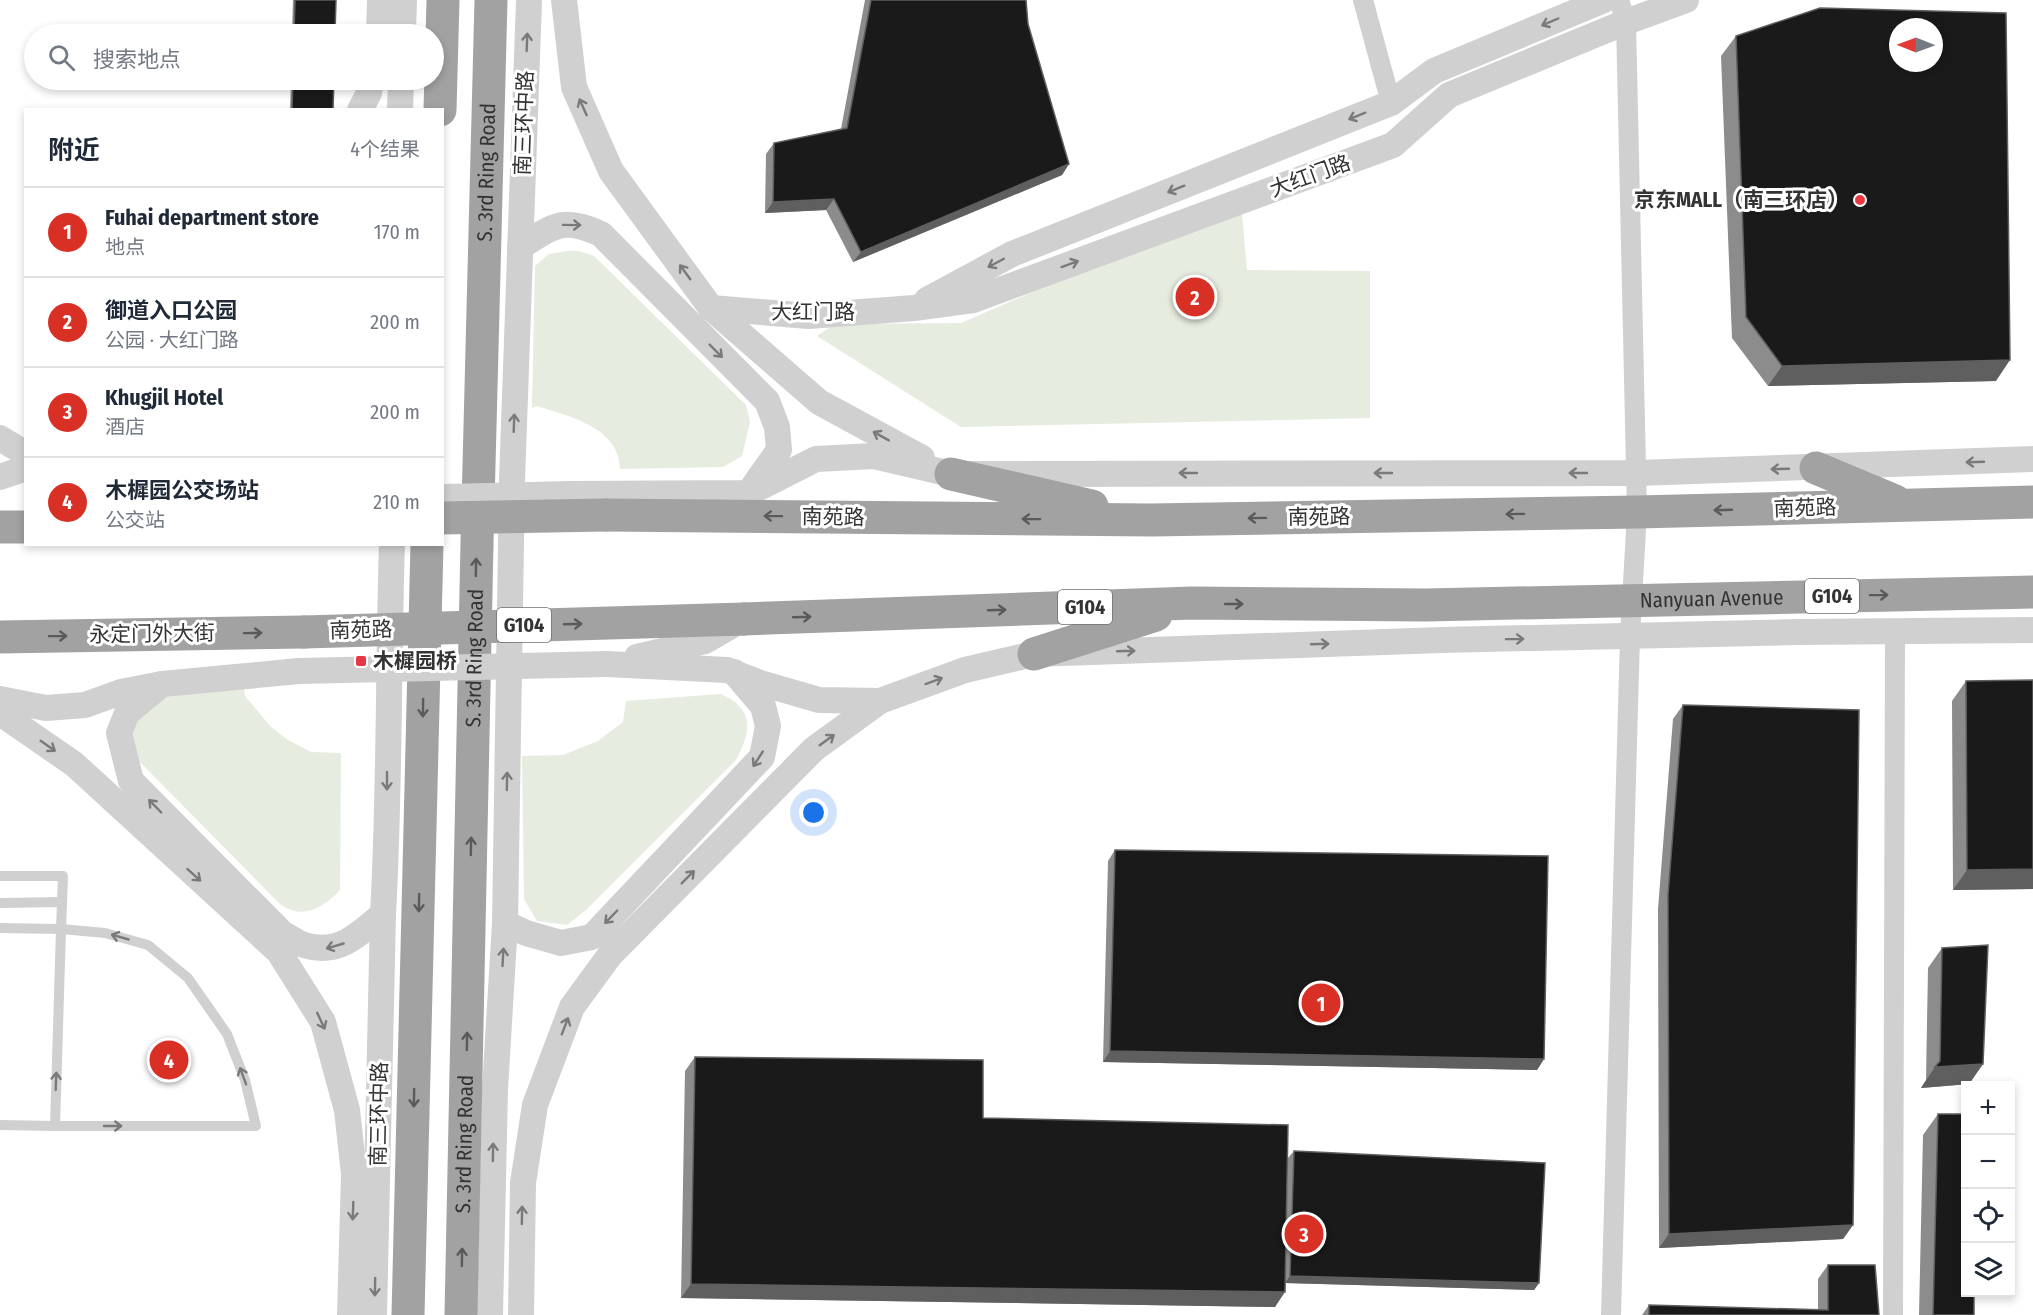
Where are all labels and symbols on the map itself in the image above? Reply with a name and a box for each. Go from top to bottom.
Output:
one-way arrow [1542,17,1560,29]
north arrow [1889,18,1943,72]
one-way arrow [522,32,533,52]
street label: 南三环中路 [509,70,539,176]
one-way arrow [577,99,588,117]
street label: S. 3rd Ring Road [472,103,501,242]
one-way arrow [1348,111,1367,122]
street label: 大红门路 [1266,149,1354,203]
one-way arrow [1167,184,1186,195]
place label: 京东MALL（南三环店） [1634,187,1848,213]
marker: 京东MALL（南三环店） [1853,193,1867,207]
one-way arrow [562,220,581,231]
one-way arrow [988,257,1005,269]
one-way arrow [1061,258,1079,269]
one-way arrow [679,265,691,281]
pin: 2 [1176,274,1214,320]
street label: 大红门路 [771,299,855,325]
one-way arrow [709,343,724,358]
one-way arrow [508,413,519,433]
one-way arrow [873,430,891,441]
one-way arrow [1965,456,1985,467]
one-way arrow [1770,463,1790,475]
one-way arrow [1179,467,1199,479]
one-way arrow [1374,467,1394,479]
one-way arrow [1569,467,1589,479]
street label: 南苑路 [1773,494,1837,522]
street label: 南苑路 [801,503,865,531]
street label: 南苑路 [1287,503,1351,531]
one-way arrow [1713,504,1733,516]
one-way arrow [1506,508,1526,520]
one-way arrow [763,510,783,522]
one-way arrow [1248,512,1268,524]
one-way arrow [1021,513,1041,525]
one-way arrow [471,557,482,577]
road number: G104 [1805,579,1859,613]
street label: Nanyuan Avenue [1639,584,1784,613]
street label: S. 3rd Ring Road [460,589,489,728]
one-way arrow [1869,589,1889,601]
road number: G104 [1058,590,1112,624]
one-way arrow [1224,598,1244,610]
one-way arrow [987,604,1007,616]
road number: G104 [497,608,551,642]
one-way arrow [792,611,812,622]
street label: 南苑路 [329,616,393,644]
one-way arrow [562,618,582,629]
street label: 永定门外大街 [89,620,215,648]
one-way arrow [243,627,263,638]
one-way arrow [48,630,68,642]
one-way arrow [1505,633,1525,644]
one-way arrow [1310,639,1330,650]
one-way arrow [1115,645,1135,657]
place label: 木樨园桥 [373,648,457,674]
marker: 木樨园桥 [354,654,368,668]
one-way arrow [925,675,943,686]
one-way arrow [418,697,429,717]
one-way arrow [818,734,834,746]
one-way arrow [40,740,56,752]
one-way arrow [751,751,764,768]
one-way arrow [381,771,393,791]
one-way arrow [501,772,513,792]
your location [799,798,828,827]
one-way arrow [147,799,162,814]
one-way arrow [465,836,476,856]
one-way arrow [186,868,201,882]
one-way arrow [681,869,695,884]
one-way arrow [413,892,424,912]
one-way arrow [604,910,618,925]
one-way arrow [111,931,130,942]
one-way arrow [326,940,345,952]
one-way arrow [497,947,508,967]
pin: 1 [1302,980,1340,1026]
one-way arrow [315,1011,327,1029]
one-way arrow [561,1017,572,1036]
one-way arrow [461,1031,472,1051]
pin: 4 [150,1038,188,1082]
street label: 南三环中路 [365,1061,393,1167]
one-way arrow [237,1067,248,1086]
one-way arrow [51,1071,62,1091]
street label: S. 3rd Ring Road [450,1075,479,1214]
one-way arrow [408,1087,420,1107]
one-way arrow [103,1120,123,1132]
one-way arrow [488,1142,499,1162]
one-way arrow [348,1201,359,1221]
one-way arrow [516,1205,528,1225]
pin: 3 [1284,1212,1324,1256]
one-way arrow [456,1247,468,1267]
one-way arrow [369,1277,381,1297]

